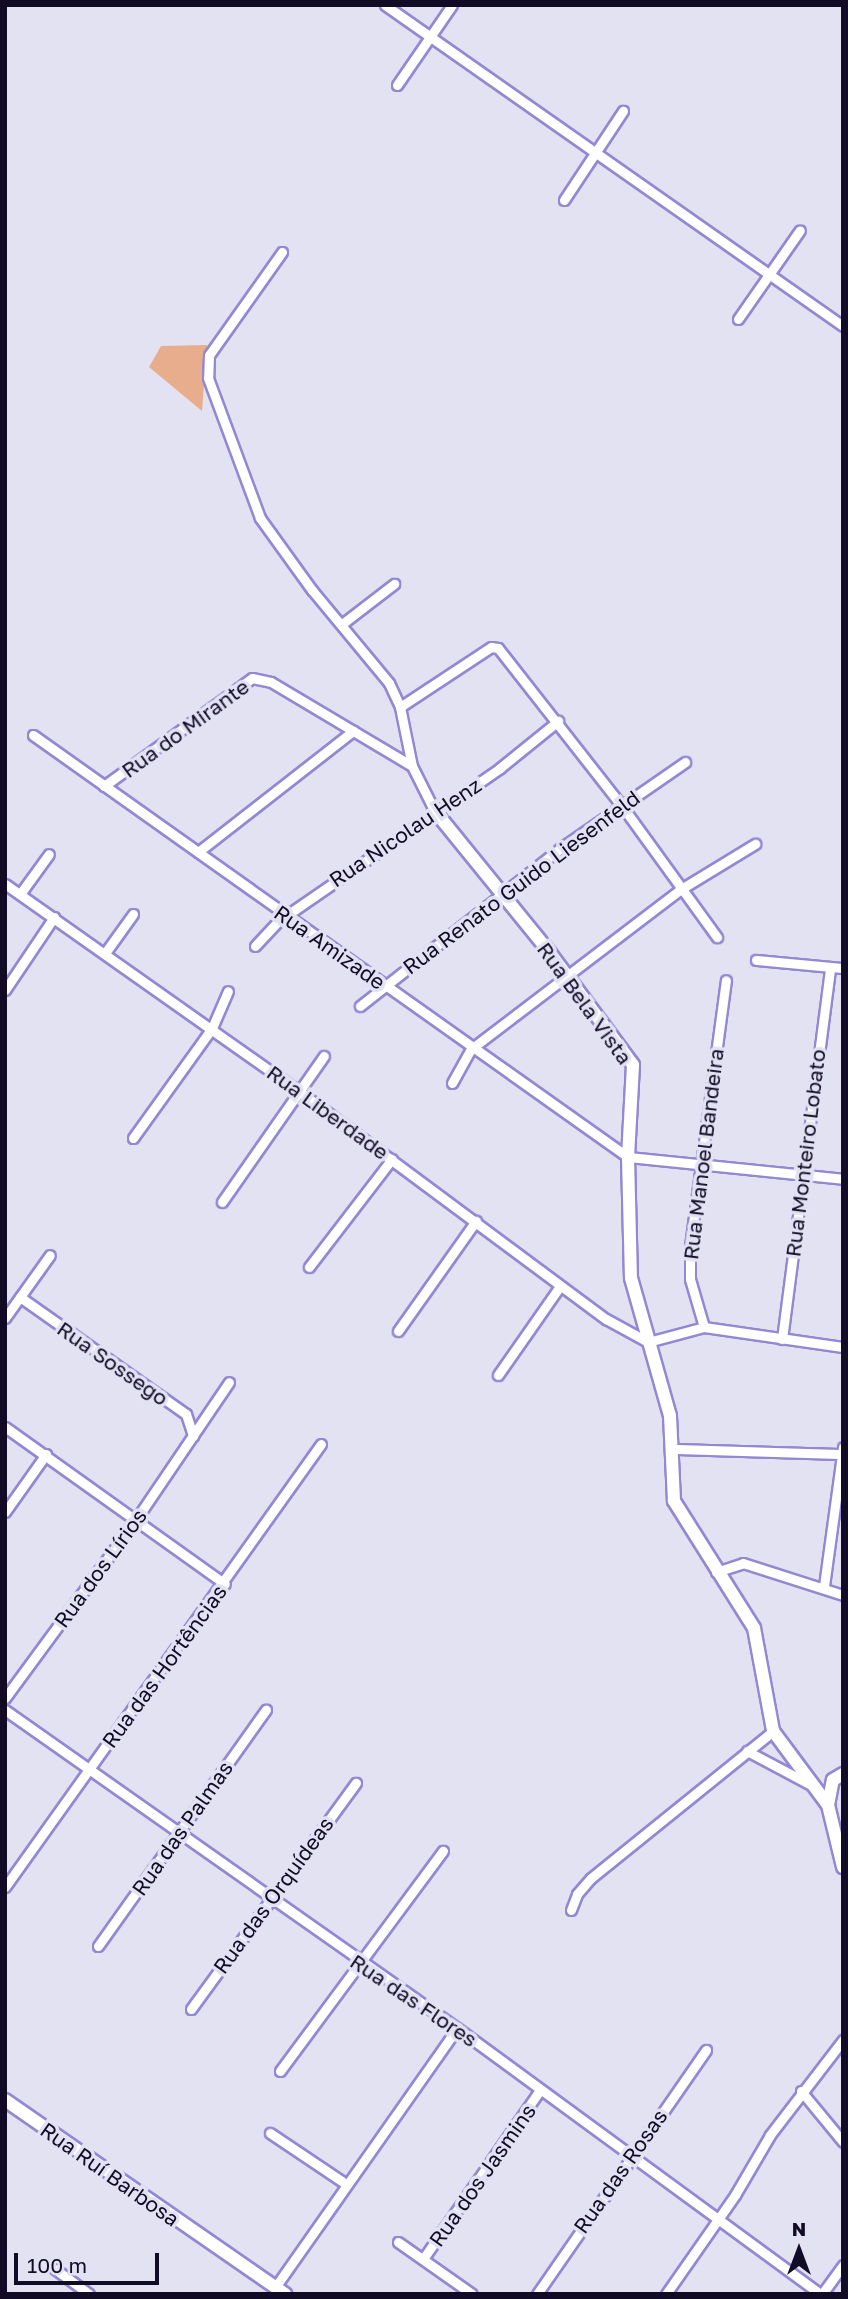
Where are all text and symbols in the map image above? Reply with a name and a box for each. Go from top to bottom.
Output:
street label: Rua do Mirante [116,673,254,783]
street label: Rua Nicolau Henz [324,772,486,892]
street label: Rua Renato Guido Liesenfeld [398,785,644,979]
street label: Rua Amizade [270,900,390,994]
street label: Rua Bela Vista [532,937,638,1069]
street label: Rua Manoel Bandeira [678,1047,728,1261]
street label: Rua Monteiro Lobato [780,1048,830,1258]
street label: Rua Liberdade [262,1059,394,1165]
street label: Rua Sossego [53,1315,173,1411]
street label: Rua dos Lírios [48,1504,152,1632]
street label: Rua das Hortências [96,1579,232,1753]
street label: Rua das Palmas [126,1756,238,1900]
street label: Rua das Orquídeas [208,1812,338,1978]
street label: Rua das Flores [346,1948,482,2052]
street label: Rua dos Jasmins [423,2099,541,2251]
street label: Rua das Rosas [568,2104,672,2238]
street label: Rua Ruí Barbosa [36,2117,184,2231]
north arrow [764,2215,834,2285]
text: N [792,2217,806,2240]
scale bar [18,2240,163,2284]
text: 100 m [27,2252,87,2278]

